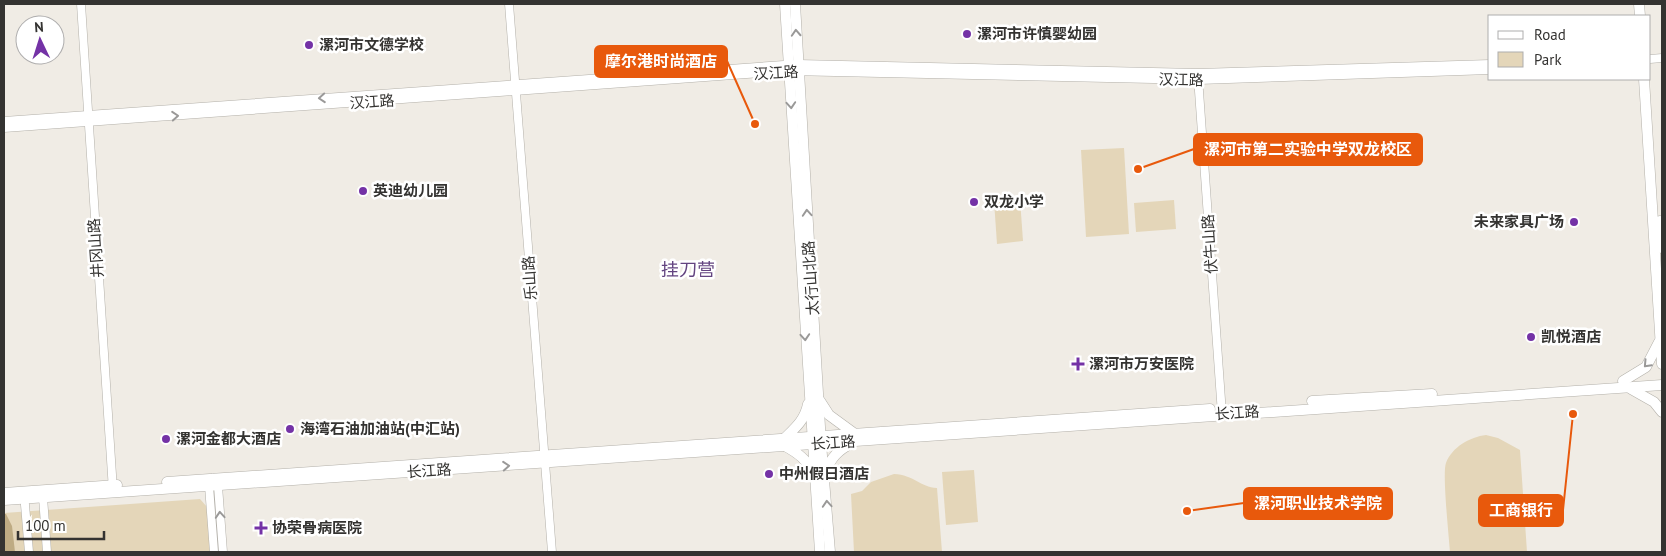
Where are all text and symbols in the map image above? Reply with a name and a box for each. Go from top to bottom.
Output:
north arrow [15,15,65,65]
legend [1488,15,1651,80]
text: N [34,18,44,36]
place label: 漯河市许慎婴幼园 [977,24,1097,43]
text: Road [1534,25,1566,44]
marker: 漯河市许慎婴幼园 [961,28,973,40]
one-way arrow [791,29,802,37]
place label: 漯河市文德学校 [319,35,424,54]
marker: 漯河市文德学校 [303,39,315,51]
callout: 摩尔港时尚酒店 [595,46,727,77]
text: Park [1534,50,1562,69]
text: 摩尔港时尚酒店 [605,51,717,71]
street label: 汉江路 [753,62,799,83]
street label: 汉江路 [1158,70,1204,89]
street label: 汉江路 [349,90,395,113]
one-way arrow [318,93,326,104]
one-way arrow [785,101,796,109]
one-way arrow [171,111,179,122]
callout: 漯河市第二实验中学双龙校区 [1194,134,1422,165]
text: 漯河市第二实验中学双龙校区 [1204,139,1412,159]
place label: 英迪幼儿园 [373,181,448,200]
marker: 英迪幼儿园 [357,185,369,197]
place label: 双龙小学 [984,192,1044,211]
marker: 双龙小学 [968,196,980,208]
one-way arrow [802,209,813,217]
place label: 未来家具广场 [1474,212,1564,231]
street label: 伏牛山路 [1198,213,1221,275]
marker: 未来家具广场 [1568,216,1580,228]
street label: 井冈山路 [84,217,107,279]
street label: 太行山北路 [798,240,823,316]
street label: 乐山路 [518,255,541,301]
district label: 挂刀营 [661,258,715,281]
place label: 凯悦酒店 [1541,327,1601,346]
marker: 凯悦酒店 [1525,331,1537,343]
one-way arrow [800,333,811,341]
place label: 漯河市万安医院 [1089,354,1194,373]
marker: 漯河市万安医院 [1071,357,1085,371]
one-way arrow [1643,359,1652,368]
street label: 长江路 [1214,401,1260,424]
place label: 海湾石油加油站(中汇站) [300,419,460,438]
marker: 海湾石油加油站(中汇站) [284,423,296,435]
place label: 漯河金都大酒店 [176,429,281,448]
street label: 长江路 [810,431,856,454]
marker: 漯河金都大酒店 [160,433,172,445]
street label: 长江路 [406,459,452,482]
one-way arrow [503,460,511,471]
place label: 中州假日酒店 [779,464,869,483]
marker: 中州假日酒店 [763,468,775,480]
callout: 漯河职业技术学院 [1244,488,1392,519]
text: 漯河职业技术学院 [1254,493,1382,513]
callout: 工商银行 [1479,495,1563,526]
one-way arrow [821,499,832,507]
text: 工商银行 [1489,500,1553,520]
scale bar [18,508,104,540]
one-way arrow [215,510,226,518]
text: 100 m [25,516,66,535]
place label: 协荣骨病医院 [272,518,362,537]
marker: 协荣骨病医院 [254,521,268,535]

